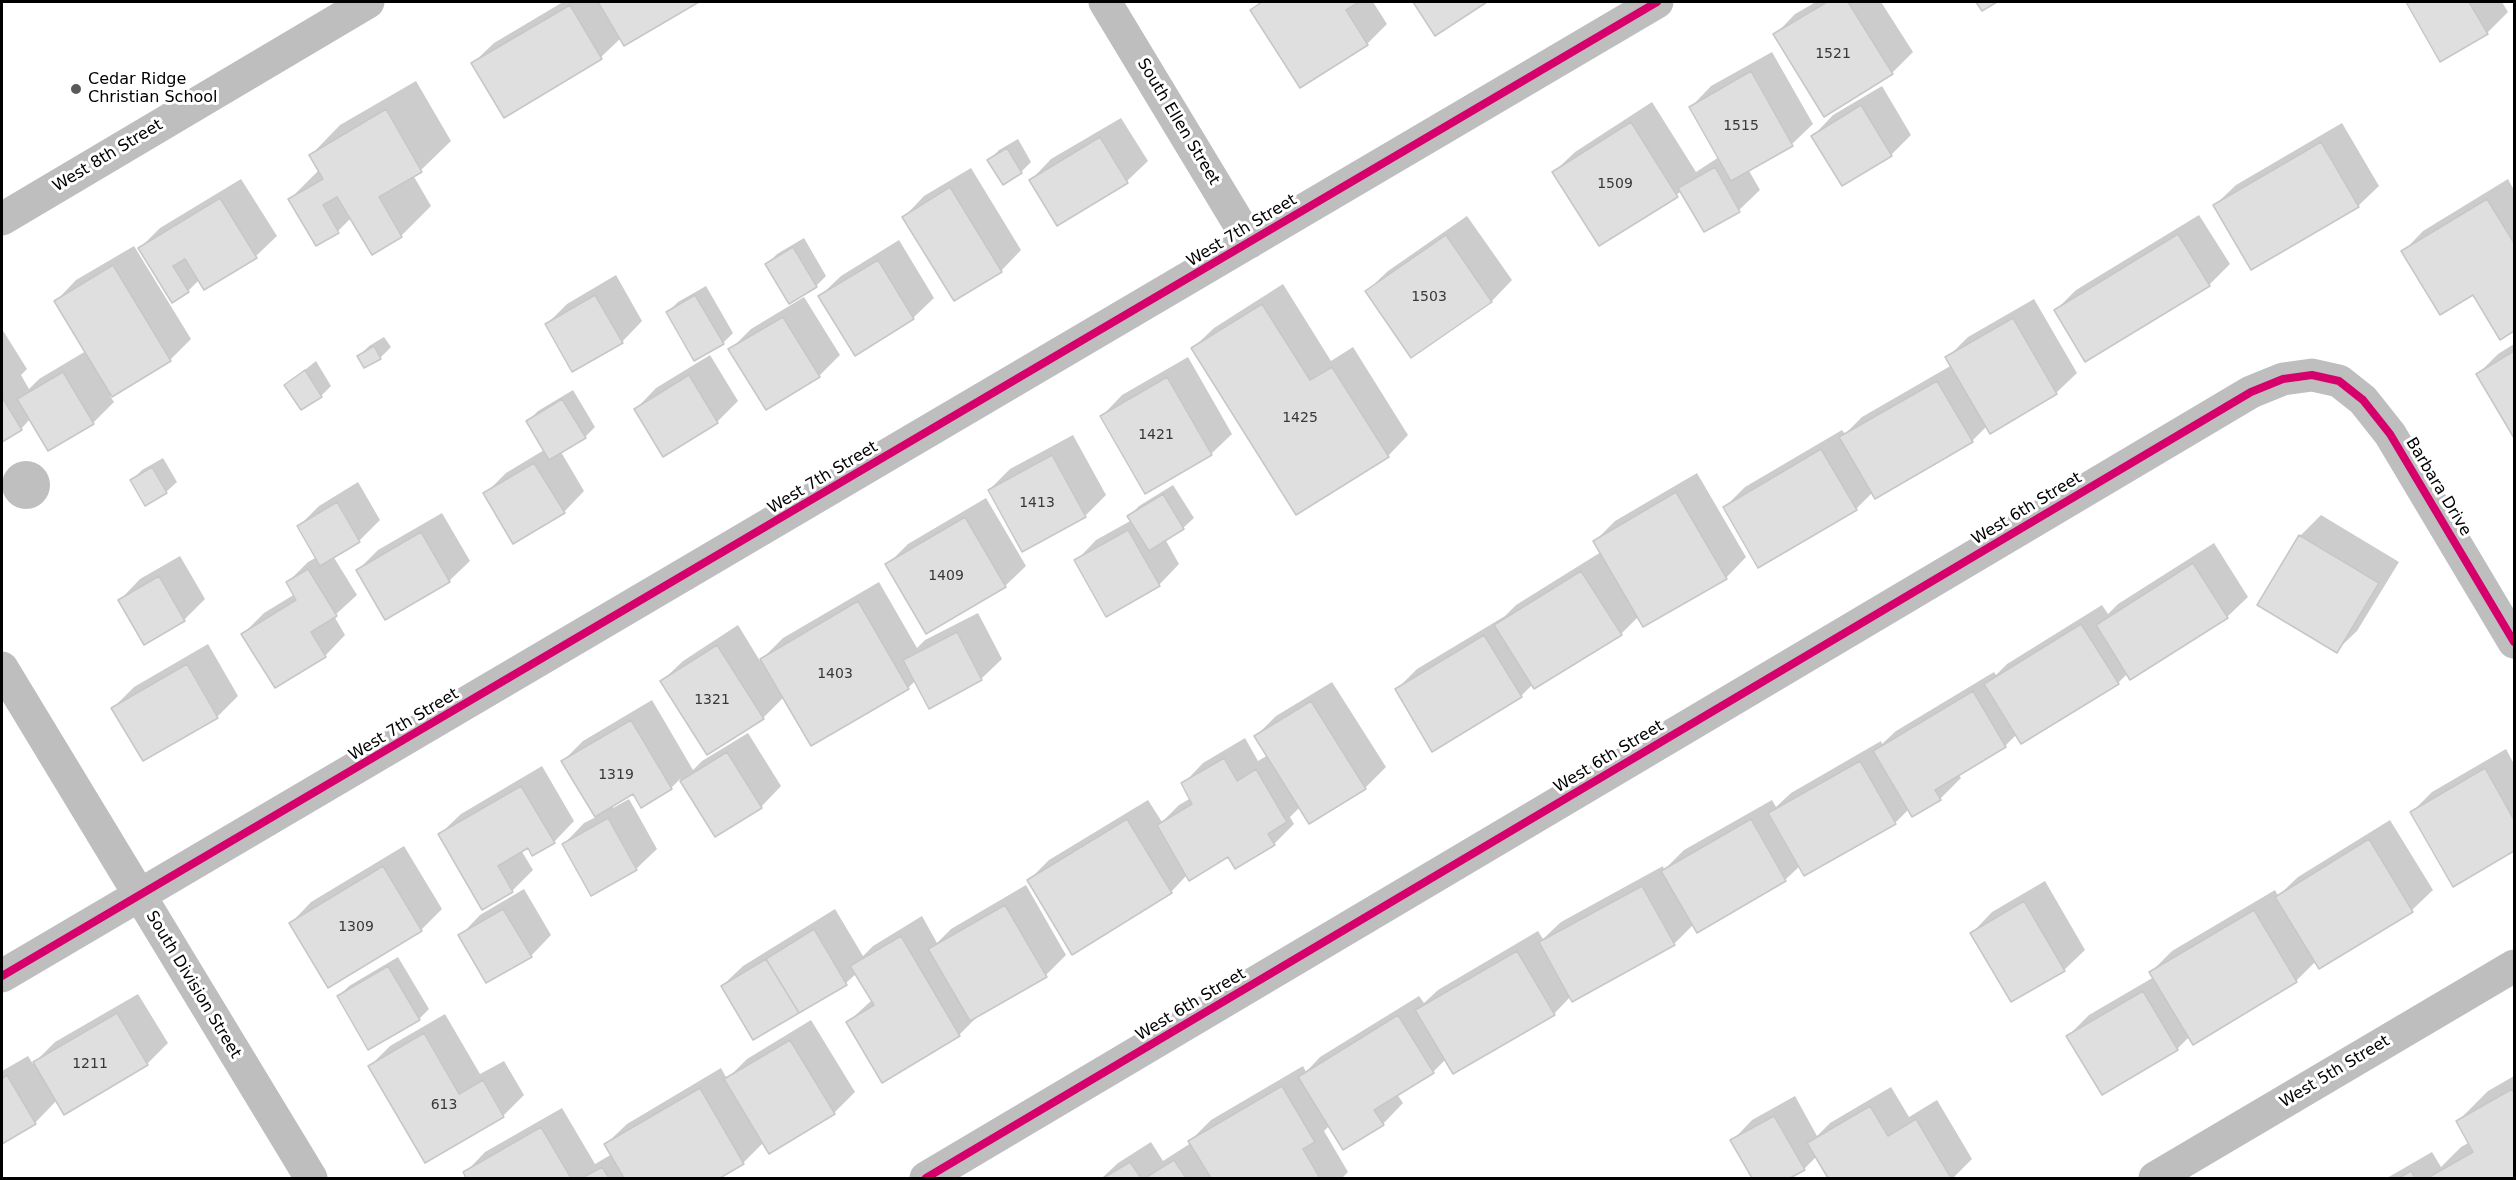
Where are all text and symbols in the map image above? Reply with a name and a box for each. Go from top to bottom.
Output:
house number: 1521 [1815,46,1851,62]
street label: South Ellen Street [1133,55,1223,189]
place label: Cedar Ridge Christian School [88,70,218,108]
marker: Cedar Ridge Christian School [69,82,83,96]
street label: West 8th Street [50,116,166,196]
house number: 1515 [1723,118,1759,134]
house number: 1509 [1597,176,1633,192]
street label: West 7th Street [1184,191,1300,271]
house number: 1503 [1411,289,1447,305]
house number: 1425 [1282,410,1318,426]
house number: 1421 [1138,427,1174,443]
street label: Barbara Drive [2401,434,2475,540]
street label: West 7th Street [765,438,881,518]
street label: West 6th Street [1969,469,2085,549]
house number: 1413 [1019,495,1055,511]
house number: 1409 [928,568,964,584]
house number: 1403 [817,666,853,682]
street label: West 7th Street [346,685,462,765]
house number: 1321 [694,692,730,708]
street label: West 6th Street [1551,717,1667,797]
house number: 1319 [598,767,634,783]
street label: South Division Street [141,908,245,1062]
house number: 1309 [338,919,374,935]
street label: West 6th Street [1133,965,1249,1045]
street label: West 5th Street [2277,1032,2393,1112]
house number: 1211 [72,1056,108,1072]
house number: 613 [431,1097,457,1113]

